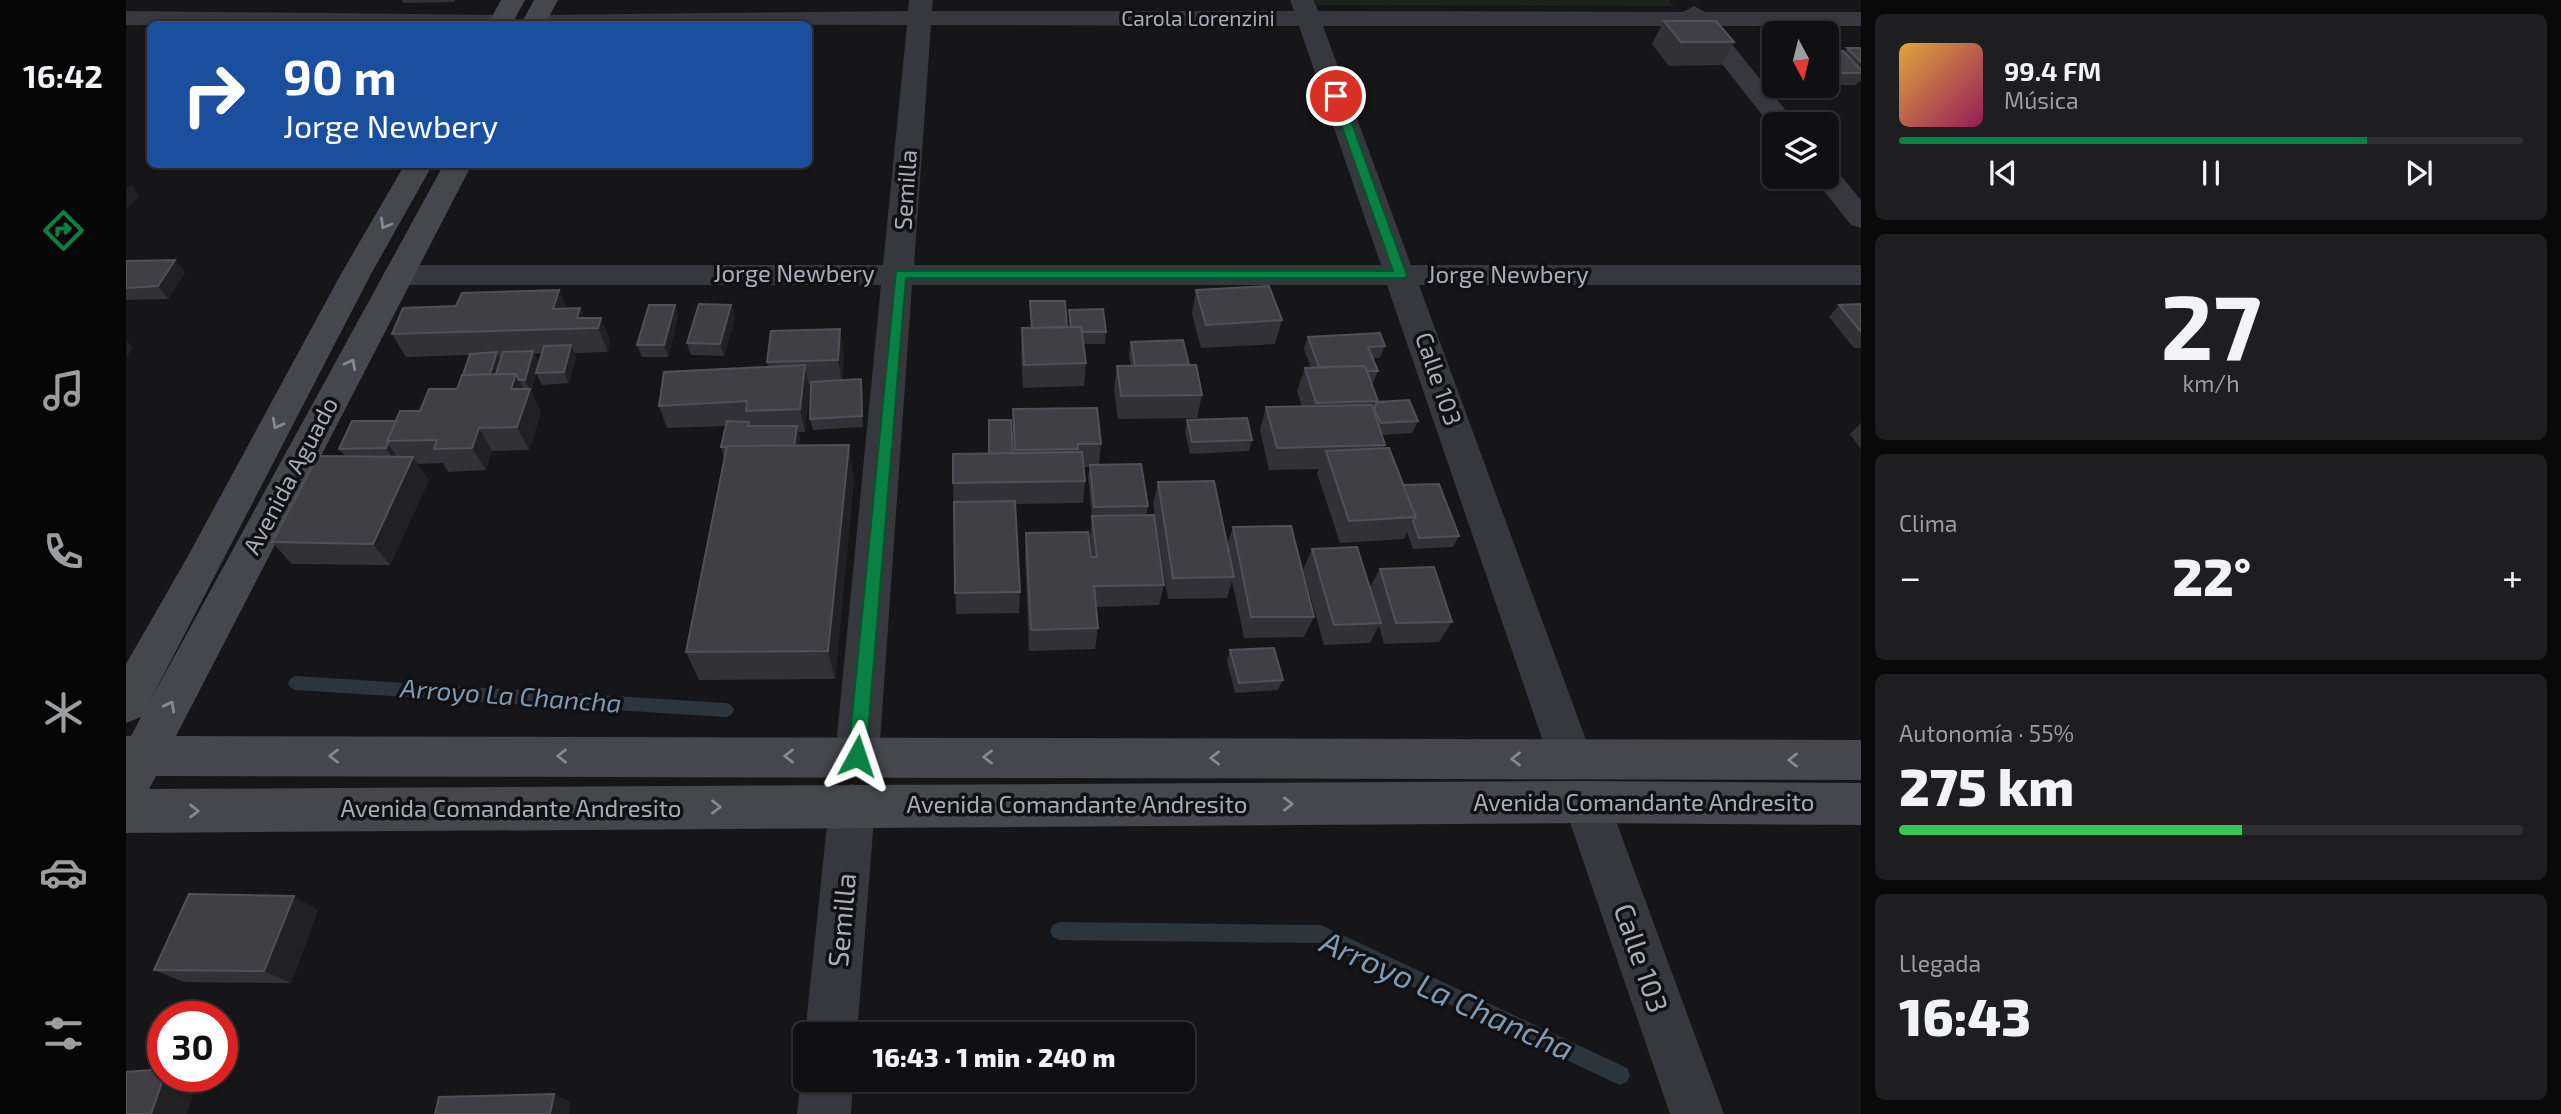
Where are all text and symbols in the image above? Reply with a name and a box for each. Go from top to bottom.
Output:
street label: Carola Lorenzini [1121,5,1275,30]
north arrow [1762,21,1839,98]
map controls [1762,21,1839,189]
text: 90 m [283,46,397,105]
icon: right [168,49,259,140]
text: 99.4 FM [2004,55,2101,86]
text: 16:42 [23,56,103,94]
pin [1306,66,1366,126]
icon: arrive [1317,77,1355,115]
text: Música [2004,86,2079,114]
text: Jorge Newbery [283,106,498,144]
button: layers [1762,112,1839,189]
street label: Semilla [887,149,922,231]
icon: previous [1984,154,2022,192]
icon: pause [2192,154,2230,192]
icon: next [2400,154,2438,192]
icon: directions [39,206,88,255]
one-way arrow [380,216,393,229]
street label: Jorge Newbery [713,258,875,287]
street label: Jorge Newbery [1427,259,1589,288]
text: 27 [2161,269,2261,378]
street label: Calle 103 [1410,328,1469,429]
one-way arrow [343,359,356,371]
icon: music [39,366,88,415]
text: km/h [2182,369,2240,397]
street label: Avenida Aguado [236,392,343,559]
one-way arrow [272,417,285,429]
text: Clima [1899,509,1957,537]
icon: phone [39,527,88,576]
text: 22° [2172,544,2251,606]
text: − [1899,553,1921,599]
text: + [2502,553,2523,599]
water label: Arroyo La Chancha [398,671,623,719]
icon: climate [39,688,88,737]
one-way arrow [161,701,175,713]
position arrow [820,719,894,793]
text: Autonomía · 55% [1899,719,2074,747]
one-way arrow [328,748,339,764]
one-way arrow [556,748,566,764]
one-way arrow [783,748,794,764]
one-way arrow [982,749,993,765]
one-way arrow [1210,750,1220,766]
one-way arrow [1511,751,1521,767]
one-way arrow [1787,752,1798,768]
text: 275 km [1899,754,2074,816]
street label: Avenida Comandante Andresito [1474,787,1814,816]
street label: Avenida Comandante Andresito [907,789,1247,818]
street label: Avenida Comandante Andresito [341,793,681,822]
one-way arrow [1283,796,1294,811]
one-way arrow [711,799,721,815]
one-way arrow [189,803,200,819]
icon: car [39,848,88,897]
street label: Semilla [820,871,862,968]
street label: Calle 103 [1608,899,1676,1017]
water label: Arroyo La Chancha [1314,921,1580,1068]
text: Llegada [1899,949,1981,977]
text: 16:43 [1899,984,2031,1046]
speed limit sign: 30 [147,1001,238,1092]
icon: filters [39,1009,88,1058]
text: 16:43 · 1 min · 240 m [873,1041,1115,1072]

